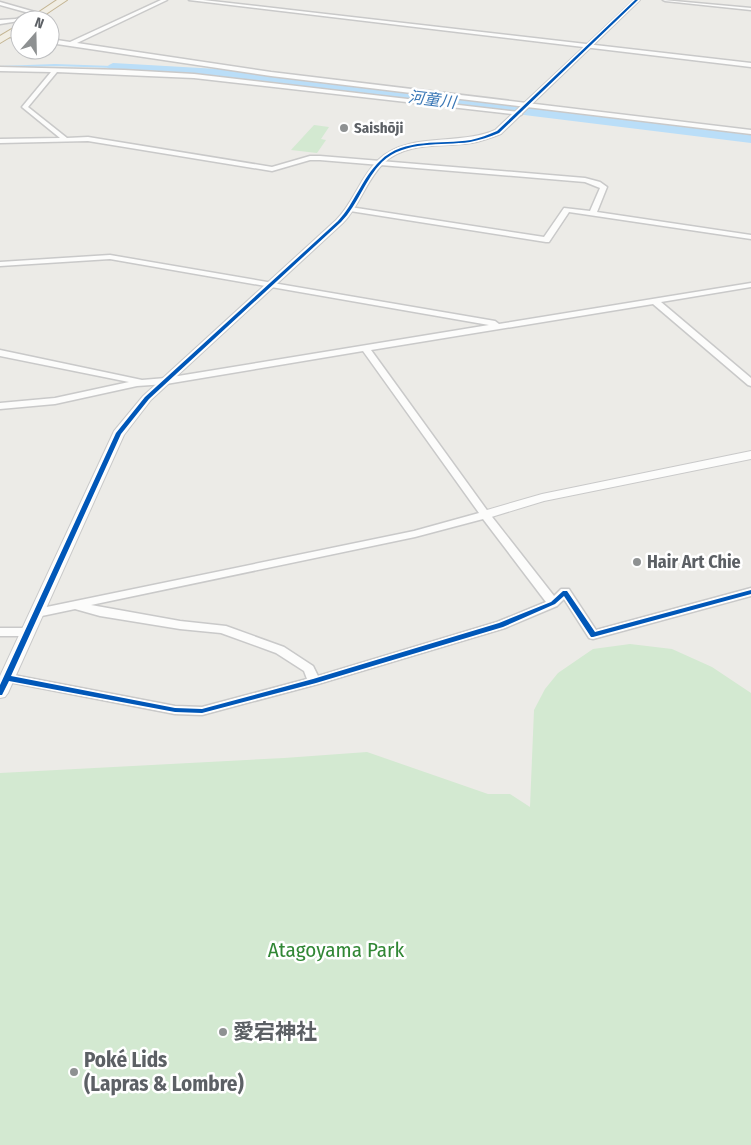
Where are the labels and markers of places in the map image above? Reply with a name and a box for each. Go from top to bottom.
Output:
place label: Saishōji [354,119,403,137]
marker: Saishōji [338,122,350,134]
place label: Hair Art Chie [647,551,741,573]
marker: Hair Art Chie [631,556,643,568]
place label: 愛宕神社 [233,1019,317,1045]
marker: 愛宕神社 [217,1026,229,1038]
place label: Poké Lids (Lapras & Lombre) [84,1047,244,1097]
marker: Poké Lids (Lapras & Lombre) [68,1066,80,1078]

